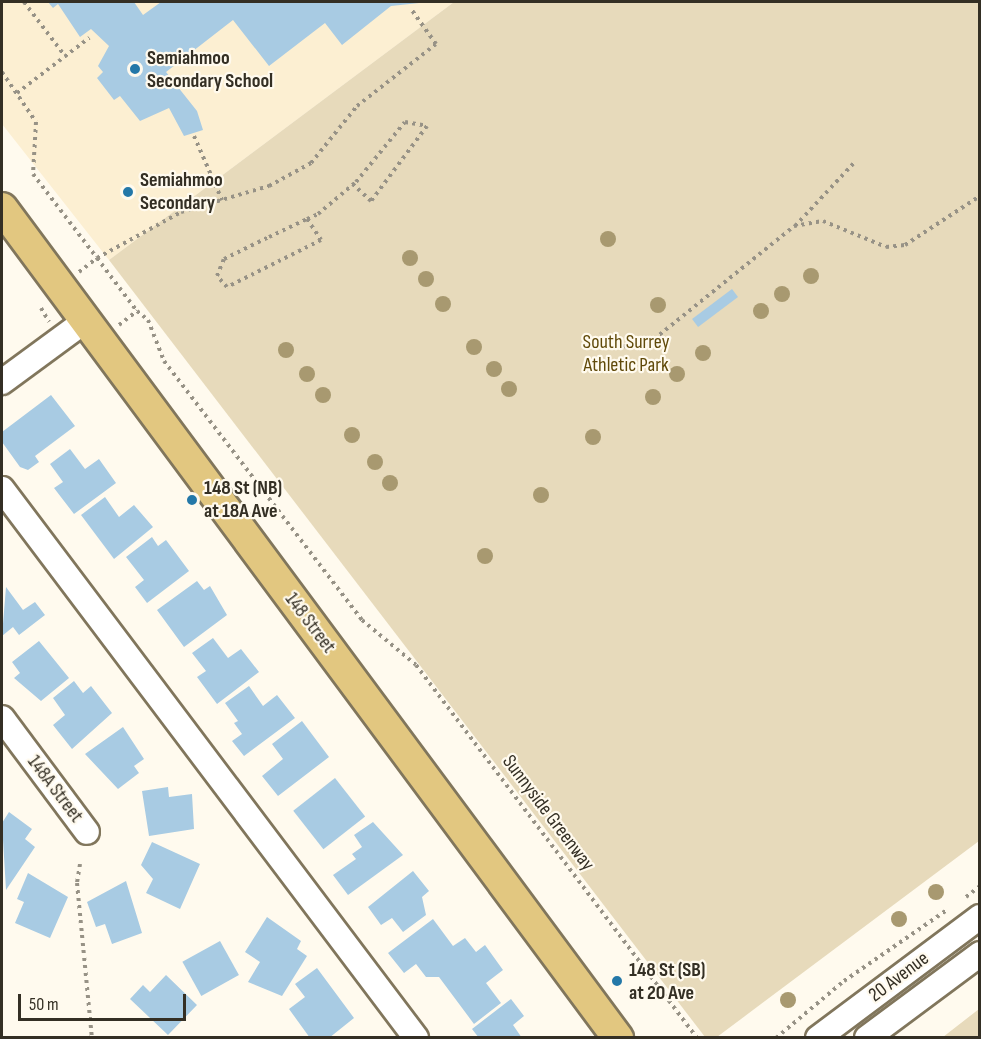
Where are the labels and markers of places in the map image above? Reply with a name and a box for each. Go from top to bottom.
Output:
place label: Semiahmoo Secondary School [147,46,273,93]
marker: Semiahmoo Secondary School [128,62,142,76]
place label: Semiahmoo Secondary [140,168,223,215]
marker: Semiahmoo Secondary [121,185,135,199]
place label: 148 St (NB) at 18A Ave [204,476,282,523]
marker: 148 St (NB) at 18A Ave [185,493,199,507]
place label: 148 St (SB) at 20 Ave [629,958,705,1005]
marker: 148 St (SB) at 20 Ave [610,974,624,988]

